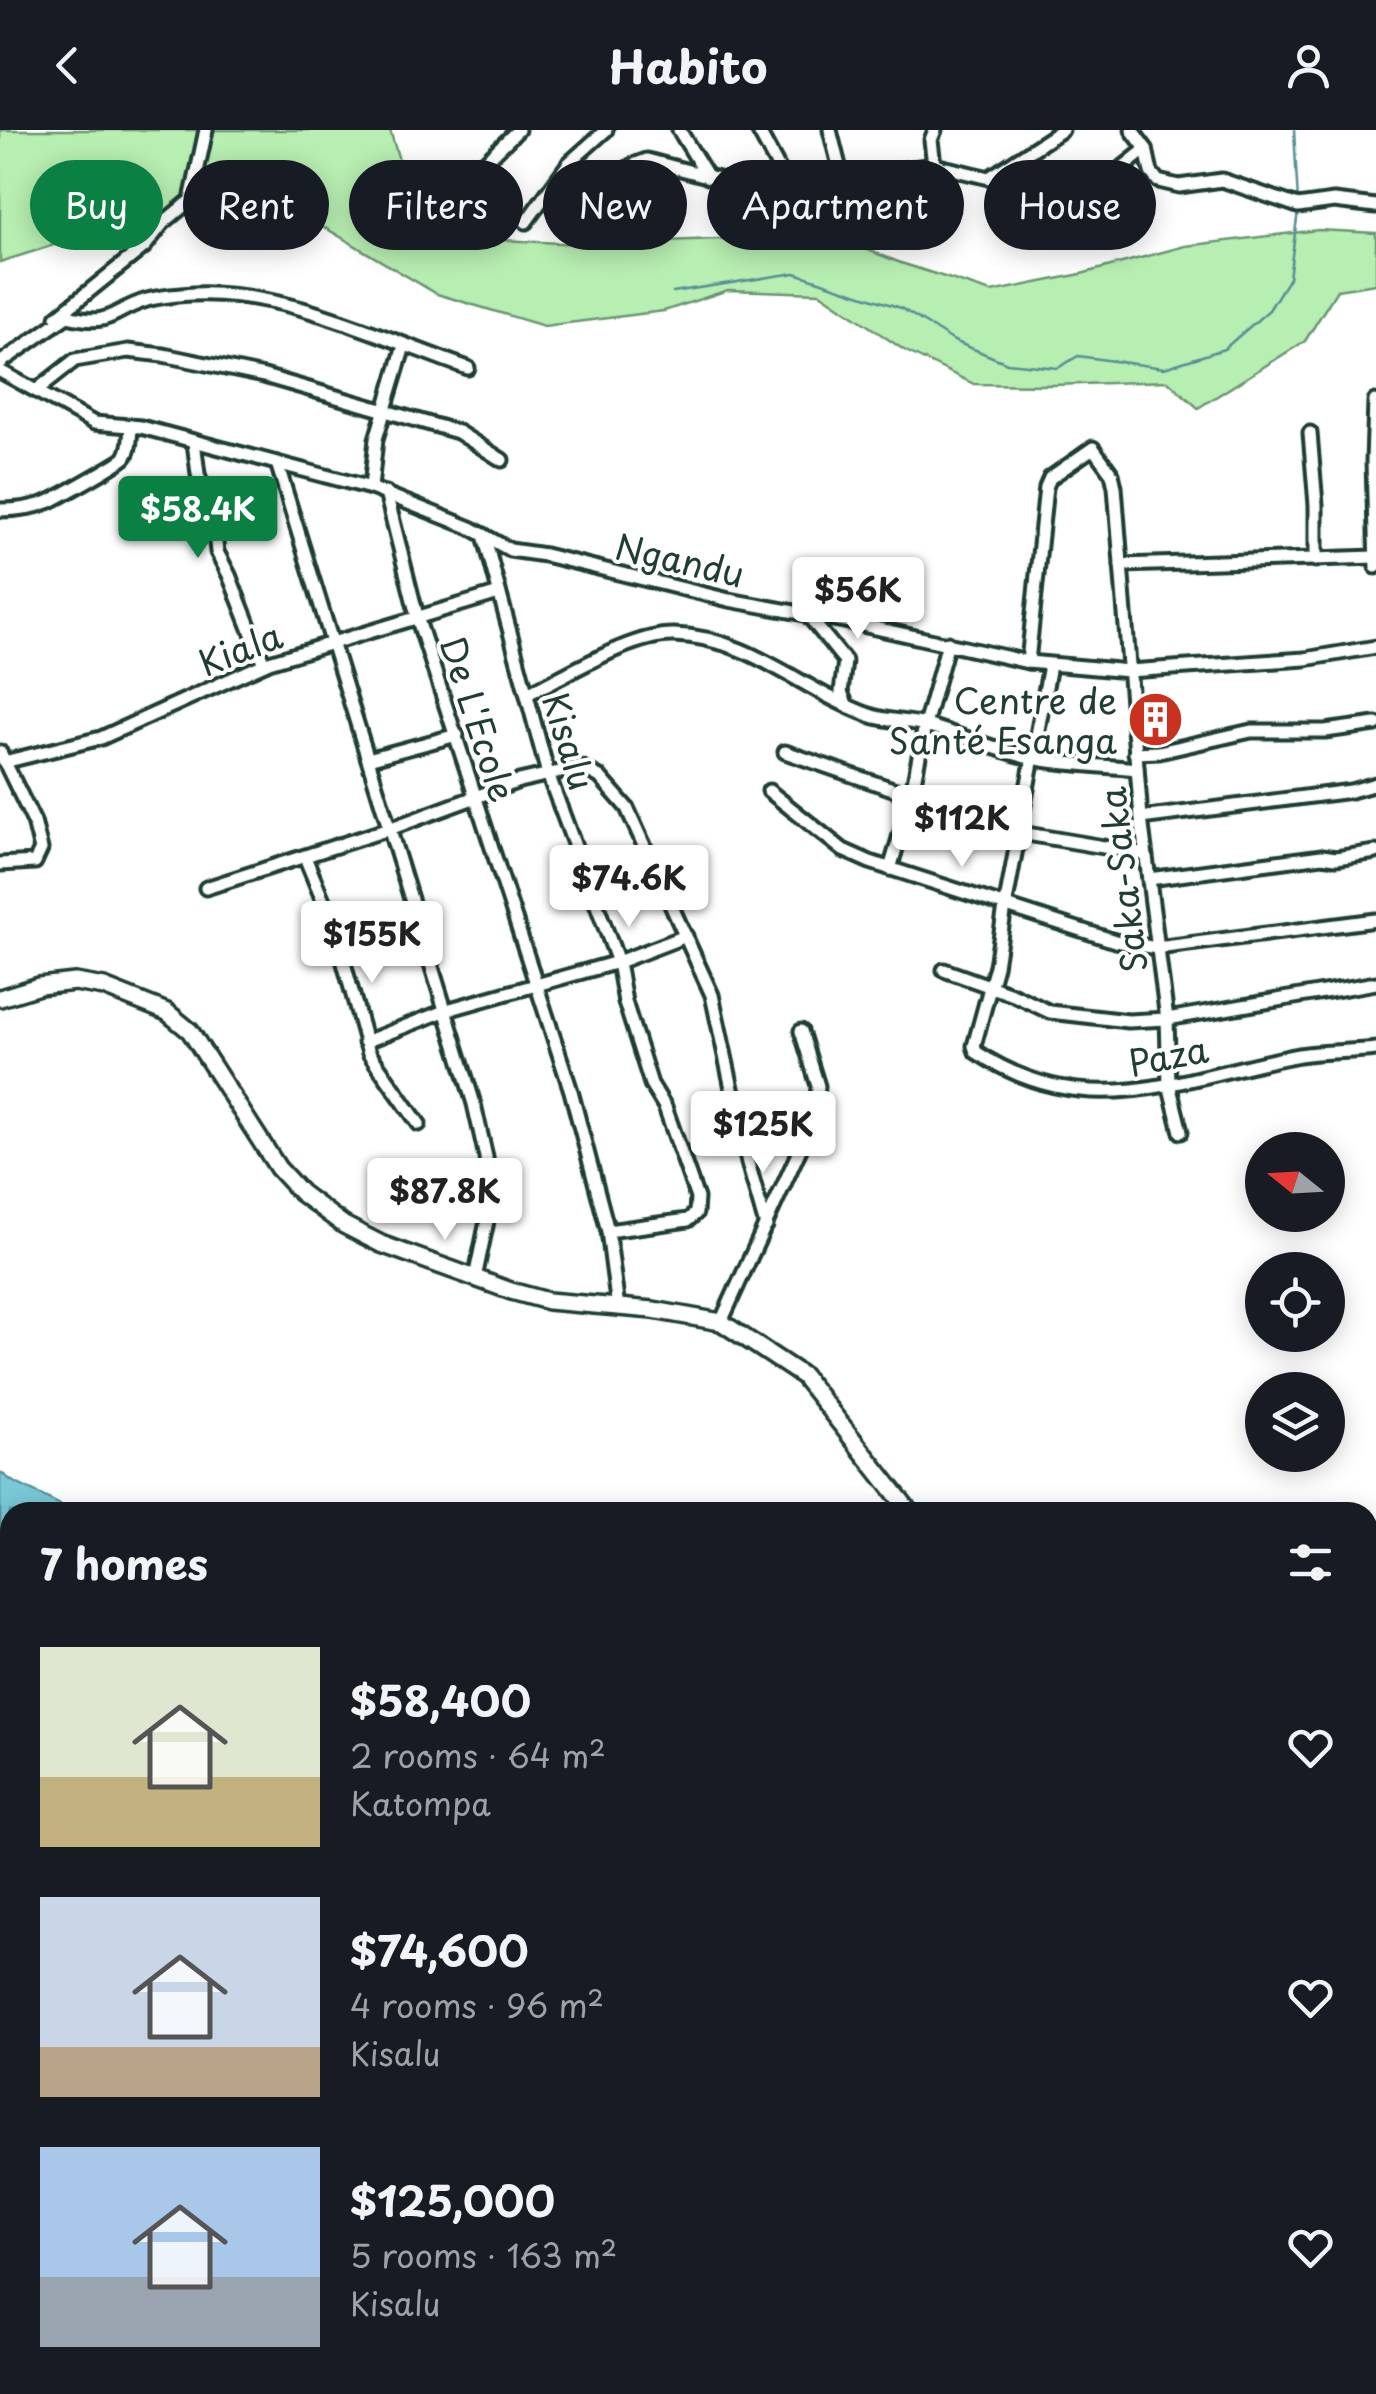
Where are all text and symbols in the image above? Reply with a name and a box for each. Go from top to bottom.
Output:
text: Habito [609,31,767,99]
icon: back [40,38,95,93]
icon: person [1281,38,1336,93]
chip: Buy [30,160,163,250]
chip: Rent [183,160,329,250]
chip: Filters [349,160,523,250]
chip: New [543,160,687,250]
chip: Apartment [707,160,964,250]
chip: House [984,160,1156,250]
pin: $58.4K [117,476,279,561]
text: $58.4K [140,484,256,532]
street label: Ngandu [610,518,750,600]
pin: $56K [799,557,917,642]
text: $56K [814,565,902,613]
street label: Kiala [191,608,289,688]
street label: De L'Ecole [427,630,531,808]
place label: Centre de Santé Esanga [889,673,1117,766]
street label: Kisalu [530,686,610,796]
building icon: Centre de Santé Esanga [1126,689,1186,749]
street label: Saka-Saka [1084,784,1160,976]
pin: $112K [892,785,1032,870]
text: $112K [914,793,1010,841]
pin: $74.6K [548,845,710,930]
text: $74.6K [571,853,687,901]
pin: $155K [302,901,442,986]
text: $155K [323,909,421,957]
street label: Paza [1124,1021,1212,1089]
pin: $125K [693,1091,833,1176]
text: $125K [713,1099,813,1147]
north arrow [1245,1132,1345,1232]
map controls [1245,1132,1345,1472]
pin: $87.8K [364,1158,526,1243]
text: $87.8K [389,1166,501,1214]
button: locate [1245,1252,1345,1352]
button: layers [1245,1372,1345,1472]
text: 7 homes [40,1531,208,1594]
icon: filters [1283,1535,1338,1590]
text: $58,400 [350,1668,531,1731]
icon: home [120,1687,240,1807]
icon: heart [1283,1720,1338,1775]
text: 2 rooms · 64 m² [350,1731,606,1779]
text: Katompa [350,1779,491,1827]
text: $74,600 [350,1918,529,1981]
icon: home [120,1937,240,2057]
icon: heart [1283,1970,1338,2025]
text: 4 rooms · 96 m² [350,1981,604,2029]
text: Kisalu [350,2029,441,2077]
text: $125,000 [350,2168,555,2231]
icon: home [120,2187,240,2307]
icon: heart [1283,2220,1338,2275]
text: 5 rooms · 163 m² [350,2231,617,2279]
text: Kisalu [350,2279,441,2327]

